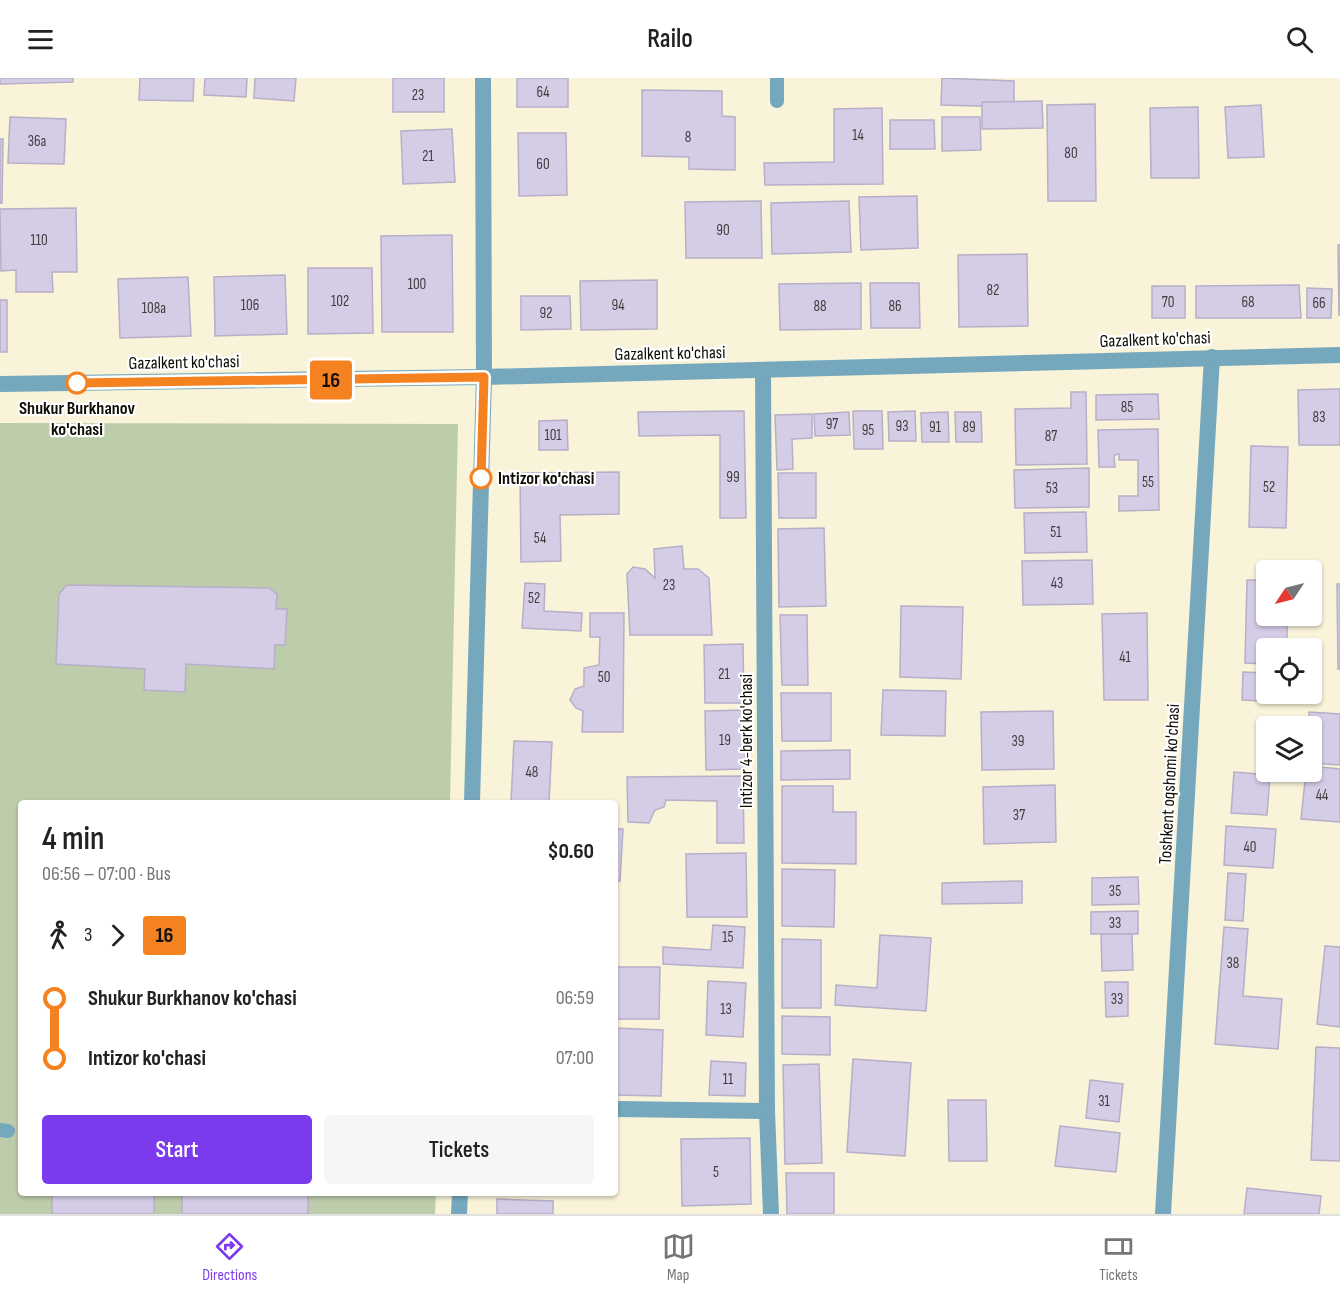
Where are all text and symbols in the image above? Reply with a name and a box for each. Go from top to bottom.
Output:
icon: menu [24,23,57,56]
text: Railo [647,23,693,55]
icon: search [1283,23,1316,56]
house number: 64 [536,83,550,102]
house number: 23 [412,86,424,105]
house number: 14 [852,126,864,145]
house number: 8 [685,128,691,147]
house number: 36a [28,132,47,151]
house number: 80 [1064,144,1078,163]
house number: 21 [422,147,434,166]
house number: 60 [536,155,550,174]
house number: 90 [716,221,730,240]
house number: 110 [30,231,48,250]
house number: 100 [408,275,426,294]
house number: 82 [987,281,999,300]
house number: 102 [331,292,349,311]
house number: 70 [1162,293,1174,312]
house number: 68 [1241,293,1255,312]
house number: 66 [1312,294,1326,313]
house number: 106 [241,296,259,315]
house number: 94 [612,296,624,315]
house number: 88 [813,297,827,316]
house number: 86 [888,297,902,316]
house number: 108a [142,299,166,318]
house number: 92 [540,304,552,323]
street label: Gazalkent ko'chasi [1099,327,1211,352]
street label: Gazalkent ko'chasi [614,342,726,365]
street label: Gazalkent ko'chasi [128,351,240,374]
line badge: 16 [304,360,358,400]
text: 16 [322,368,340,393]
marker: Shukur Burkhanov ko'chasi [66,372,88,394]
place label: Shukur Burkhanov ko'chasi [19,398,135,440]
house number: 85 [1121,398,1133,417]
house number: 83 [1313,408,1325,427]
house number: 97 [826,415,838,434]
house number: 93 [896,417,908,436]
house number: 91 [929,418,942,437]
house number: 89 [962,418,976,437]
house number: 95 [862,421,874,440]
house number: 101 [544,426,562,445]
house number: 87 [1045,427,1057,446]
marker: Intizor ko'chasi [470,467,492,489]
place label: Intizor ko'chasi [498,468,594,489]
house number: 99 [726,468,740,487]
house number: 55 [1142,473,1154,492]
house number: 52 [1263,478,1275,497]
house number: 53 [1046,479,1058,498]
house number: 51 [1050,523,1062,542]
house number: 54 [534,529,546,548]
north arrow [1256,560,1322,626]
map controls [1256,560,1322,782]
house number: 43 [1051,574,1063,593]
house number: 23 [663,576,675,595]
house number: 52 [528,589,540,608]
button: locate [1256,638,1322,704]
house number: 41 [1119,648,1132,667]
house number: 21 [718,665,730,684]
house number: 50 [598,668,610,687]
street label: Intizor 4-berk ko'chasi [736,674,757,808]
street label: Toshkent oqshomi ko'chasi [1155,703,1184,865]
button: layers [1256,716,1322,782]
house number: 19 [719,731,731,750]
house number: 39 [1012,732,1024,751]
house number: 48 [526,763,538,782]
house number: 44 [1316,786,1328,805]
house number: 37 [1013,806,1025,825]
text: 4 min [42,819,104,859]
text: $0.60 [547,838,594,865]
house number: 40 [1244,838,1256,857]
text: 06:56 – 07:00 · Bus [42,862,171,886]
house number: 35 [1109,882,1121,901]
house number: 33 [1109,914,1121,933]
icon: walk [42,919,75,952]
icon: forward [101,919,134,952]
text: 3 [84,923,92,947]
text: 16 [155,923,174,948]
house number: 15 [722,928,734,947]
house number: 38 [1227,954,1239,973]
text: Shukur Burkhanov ko'chasi [88,985,297,1012]
text: 06:59 [556,986,594,1010]
house number: 33 [1111,990,1123,1009]
house number: 13 [720,1000,732,1019]
text: Intizor ko'chasi [88,1045,206,1072]
text: 07:00 [556,1046,594,1070]
house number: 11 [723,1070,734,1089]
house number: 31 [1098,1092,1111,1111]
button: Start [42,1115,312,1184]
button: Tickets [324,1115,594,1184]
house number: 5 [713,1163,719,1182]
tab: Directions [202,1230,257,1285]
tab: Map [662,1230,695,1285]
tab: Tickets [1099,1230,1138,1285]

